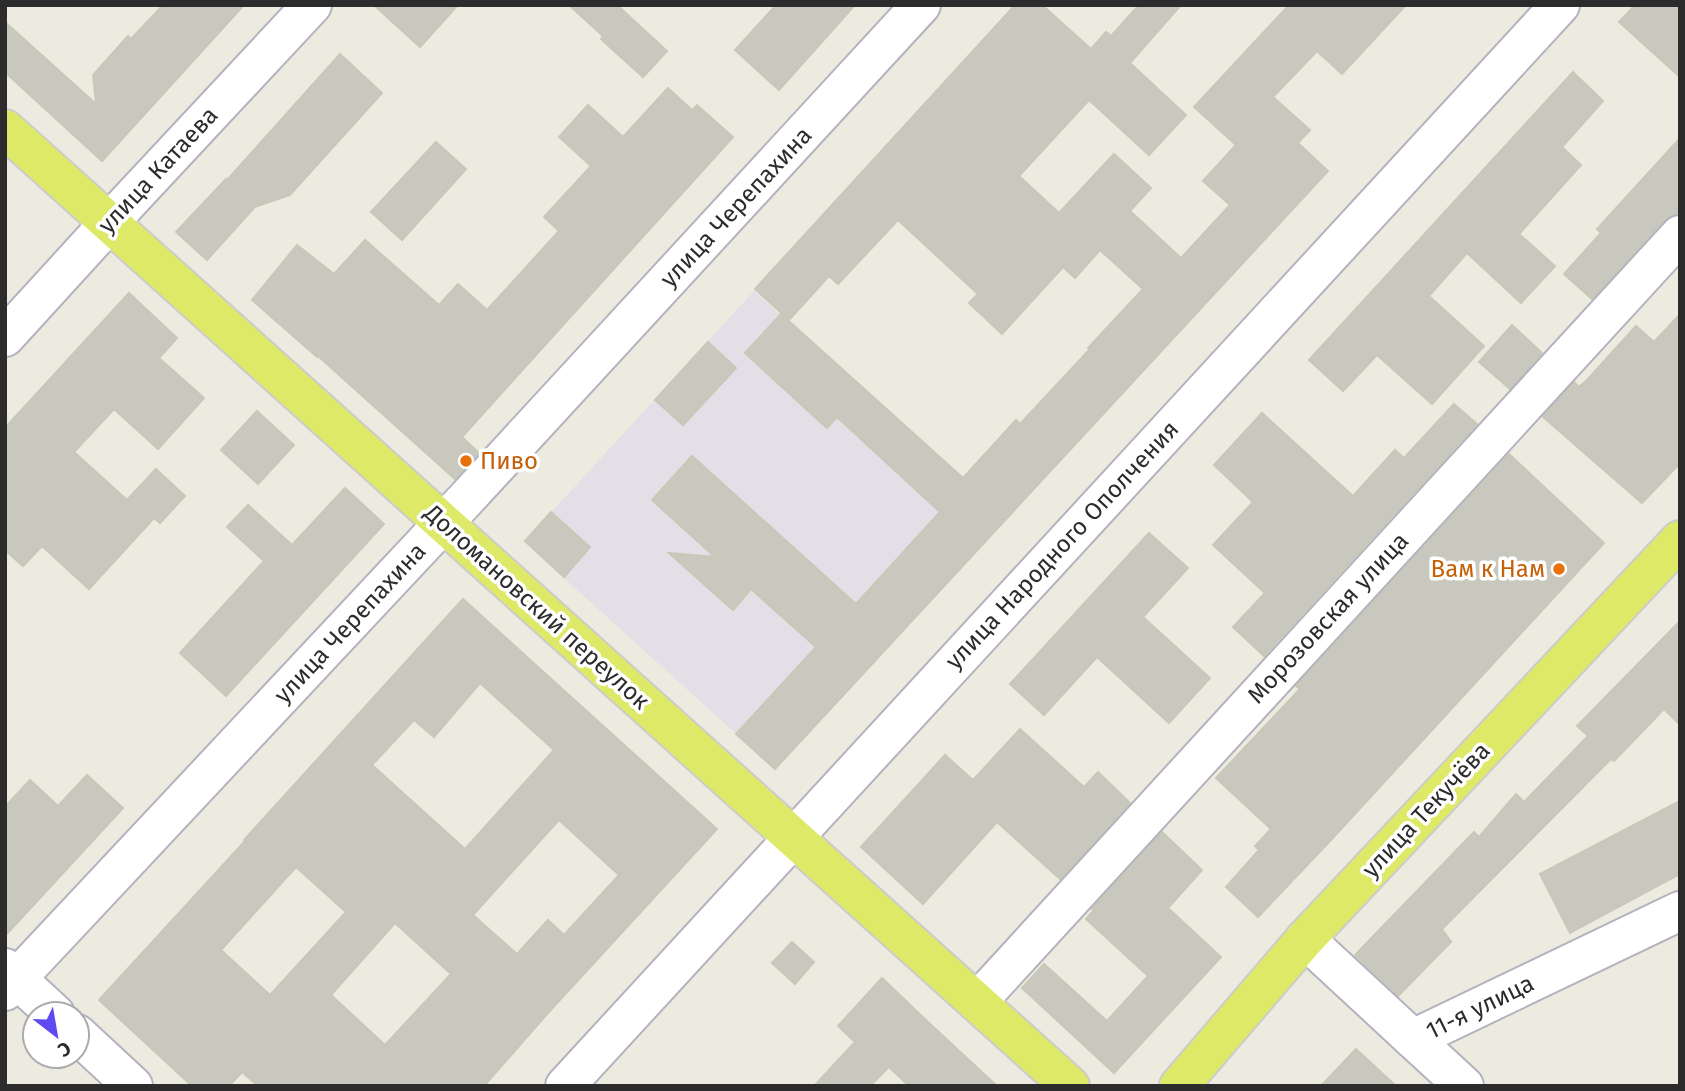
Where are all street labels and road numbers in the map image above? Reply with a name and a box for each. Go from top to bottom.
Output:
street label: улица Катаева [92,101,224,239]
street label: улица Черепахина [655,121,817,293]
street label: улица Народного Ополчения [940,415,1184,675]
street label: Доломановский переулок [418,498,655,716]
street label: Морозовская улица [1242,527,1414,709]
street label: улица Черепахина [269,537,431,709]
street label: улица Текучёва [1356,737,1496,883]
street label: 11-я улица [1422,969,1538,1045]

